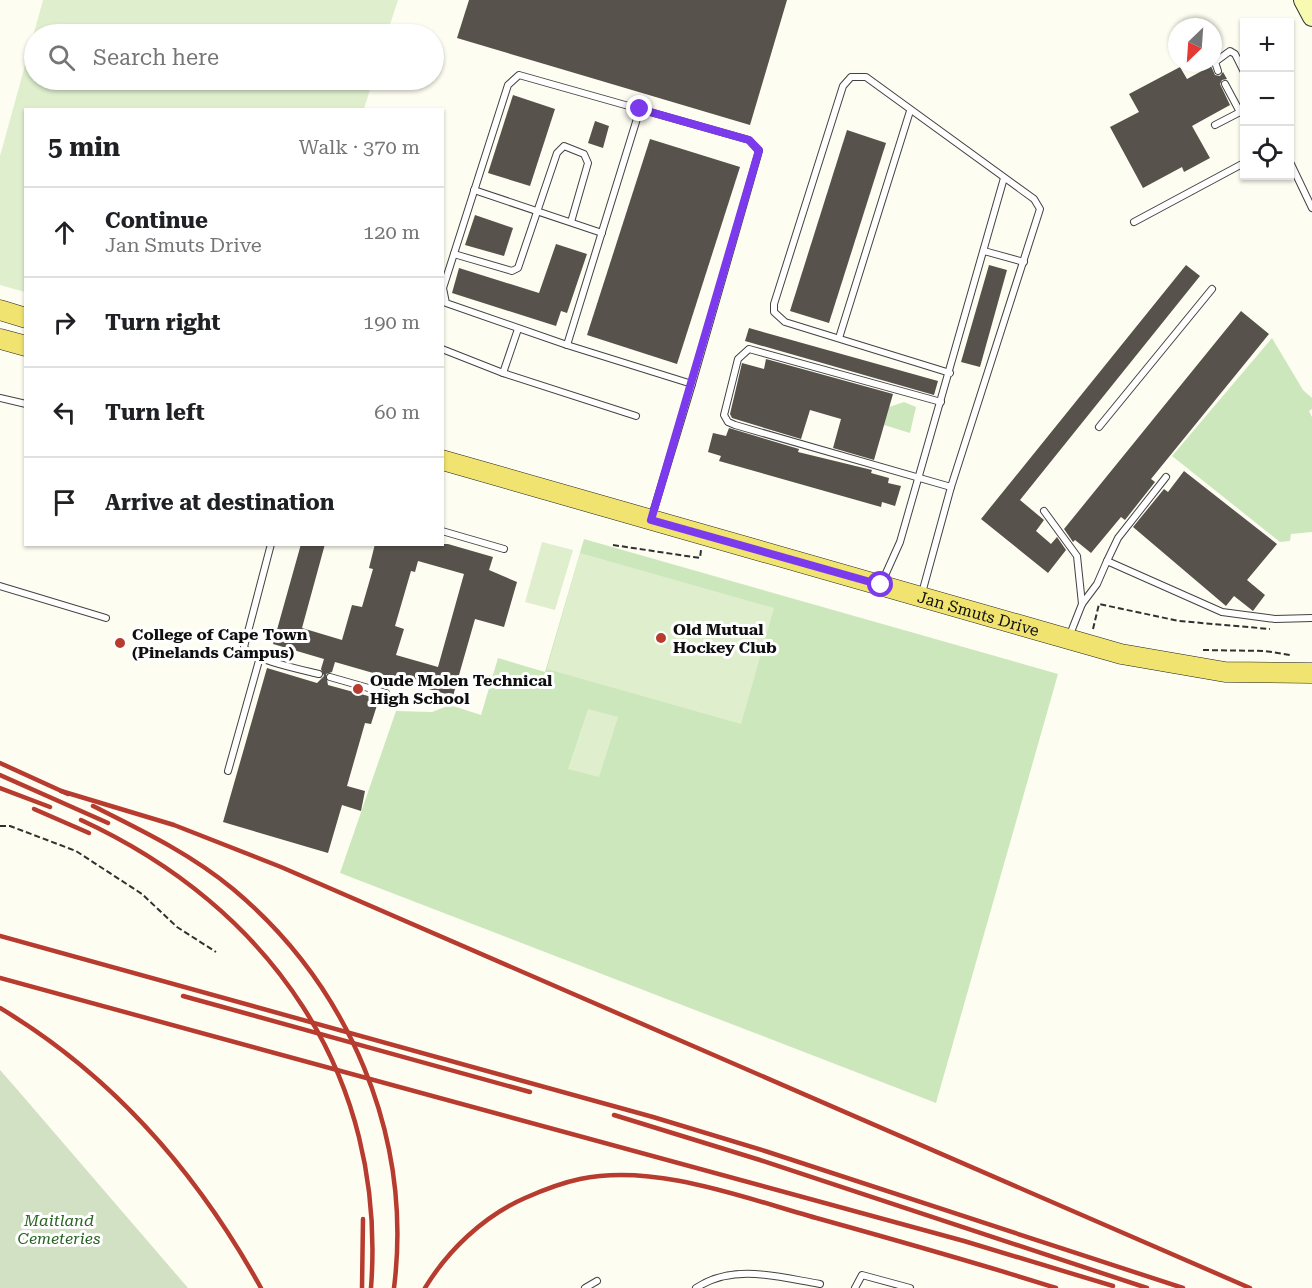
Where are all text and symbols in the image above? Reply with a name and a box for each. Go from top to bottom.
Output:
north arrow [1168,18,1222,72]
map controls [1240,18,1294,180]
button: + [1240,18,1294,72]
search box [24,24,444,90]
icon: search [45,41,78,74]
text: Search here [93,45,219,70]
button: − [1240,72,1294,126]
route end [626,95,652,121]
button: locate [1240,126,1294,180]
text: 5 min [48,132,120,162]
text: Walk · 370 m [299,135,420,159]
text: Continue [105,208,208,233]
icon: ahead [48,216,81,249]
text: 120 m [363,220,420,244]
text: Jan Smuts Drive [105,233,262,257]
icon: right [48,306,81,339]
text: Turn right [105,310,220,335]
text: 190 m [363,310,420,334]
icon: left [48,396,81,429]
text: Turn left [105,400,205,425]
text: 60 m [374,400,420,424]
icon: arrive [48,486,81,519]
text: Arrive at destination [105,490,334,515]
route start [867,571,893,597]
street label: Jan Smuts Drive [915,587,1042,640]
place label: Old Mutual Hockey Club [673,620,777,657]
place label: College of Cape Town (Pinelands Campus) [132,625,308,662]
marker: Old Mutual Hockey Club [654,631,668,645]
marker: College of Cape Town (Pinelands Campus) [113,636,127,650]
place label: Oude Molen Technical High School [370,671,553,708]
marker: Oude Molen Technical High School [351,682,365,696]
park label: Maitland Cemeteries [18,1211,100,1248]

